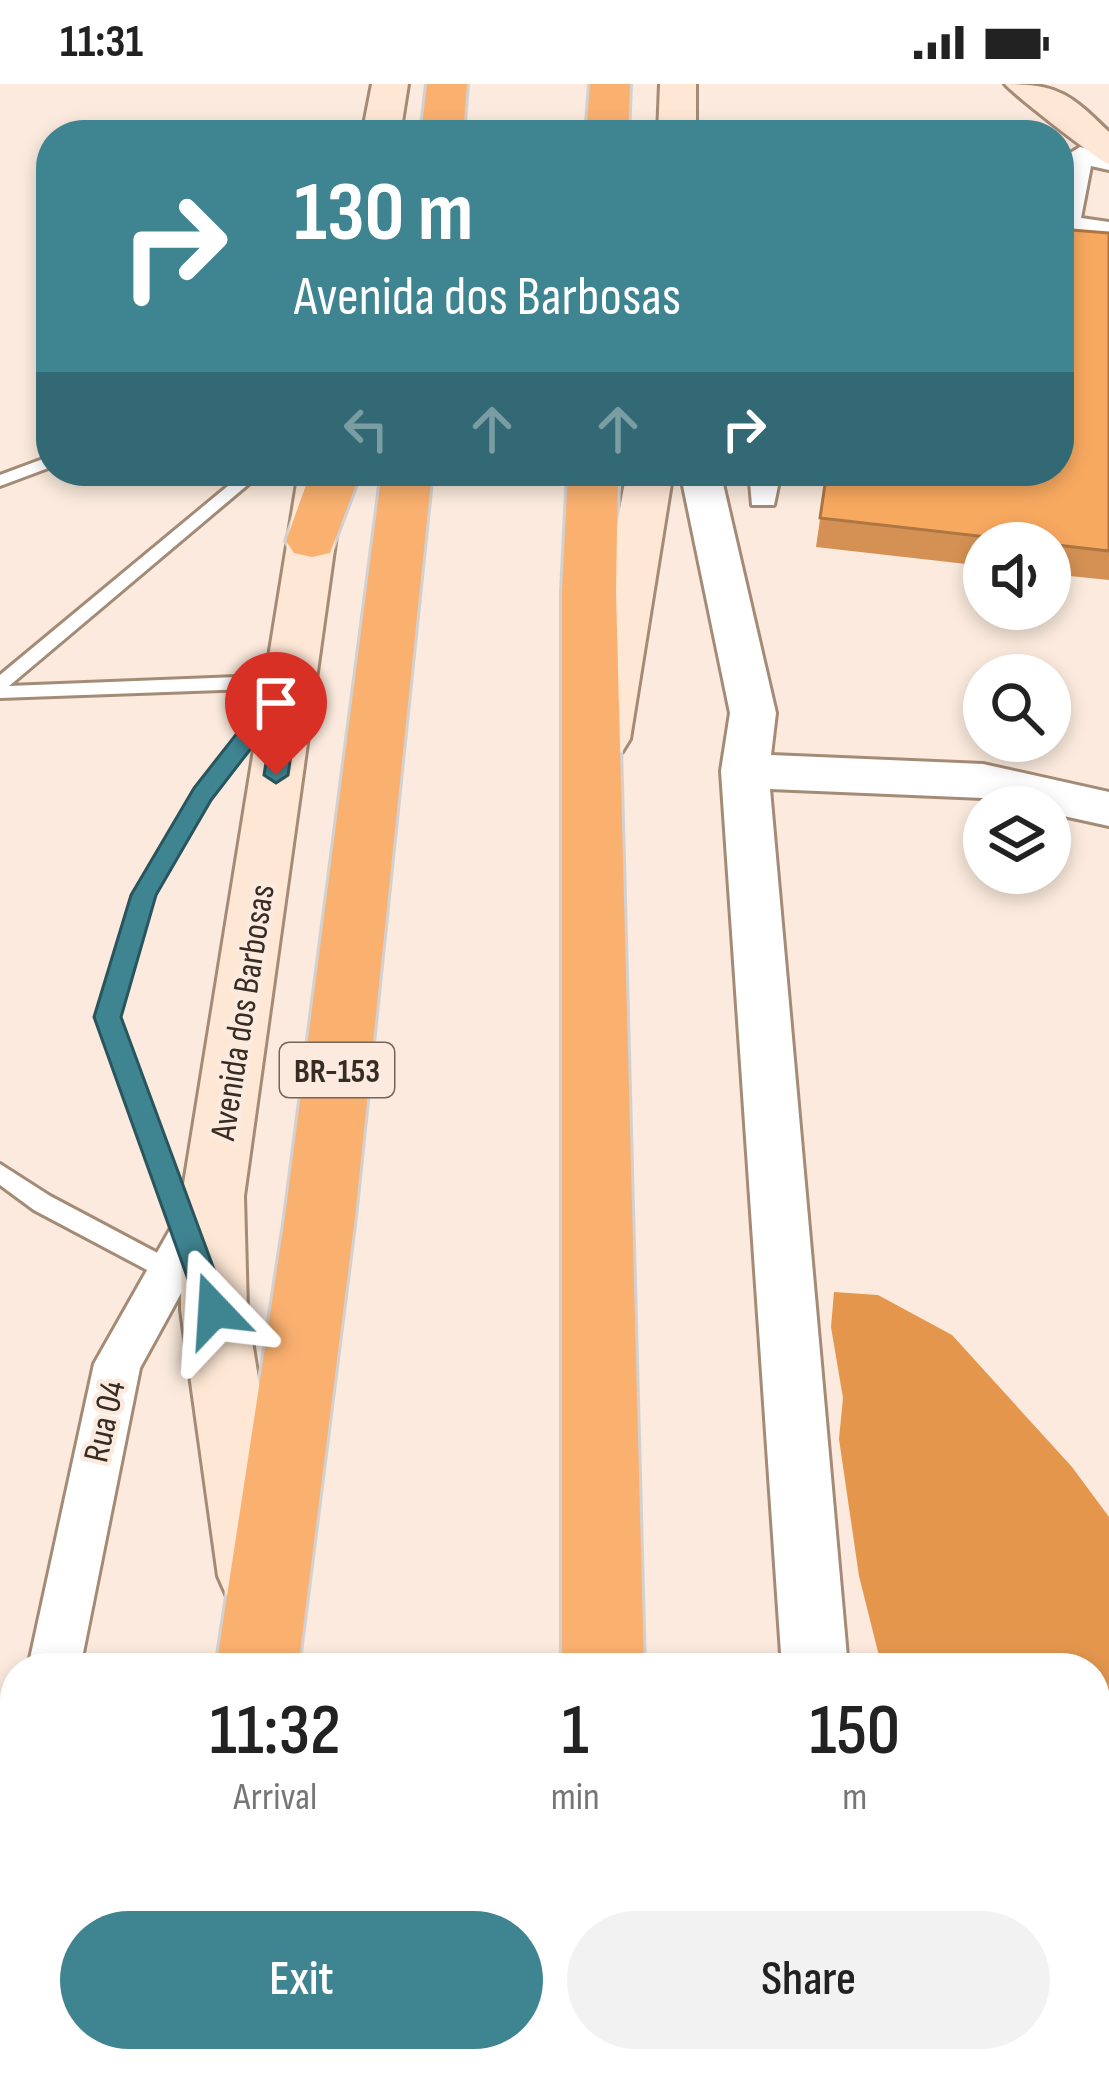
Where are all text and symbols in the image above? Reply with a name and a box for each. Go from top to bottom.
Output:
text: 11:31 [60,15,143,70]
text: 130 m [294,163,473,264]
icon: right [96,168,252,324]
text: Avenida dos Barbosas [294,265,681,330]
icon: left [333,396,399,462]
icon: ahead [459,396,525,462]
icon: ahead [585,396,651,462]
icon: right [711,396,777,462]
map controls [963,522,1071,894]
button: sound [963,522,1071,630]
pin [225,652,327,775]
button: search [963,654,1071,762]
icon: arrive [243,670,309,736]
button: layers [963,786,1071,894]
street label: Avenida dos Barbosas [202,882,285,1144]
road number: BR-153 [280,1043,394,1097]
position arrow [151,1247,277,1373]
street label: Rua 04 [75,1377,136,1467]
text: 11:32 [210,1688,341,1775]
text: 1 [562,1688,589,1775]
text: 150 [809,1688,900,1775]
text: Arrival [233,1774,317,1821]
text: min [551,1774,600,1821]
text: m [842,1774,867,1821]
button: Exit [60,1911,543,2049]
button: Share [567,1911,1050,2049]

